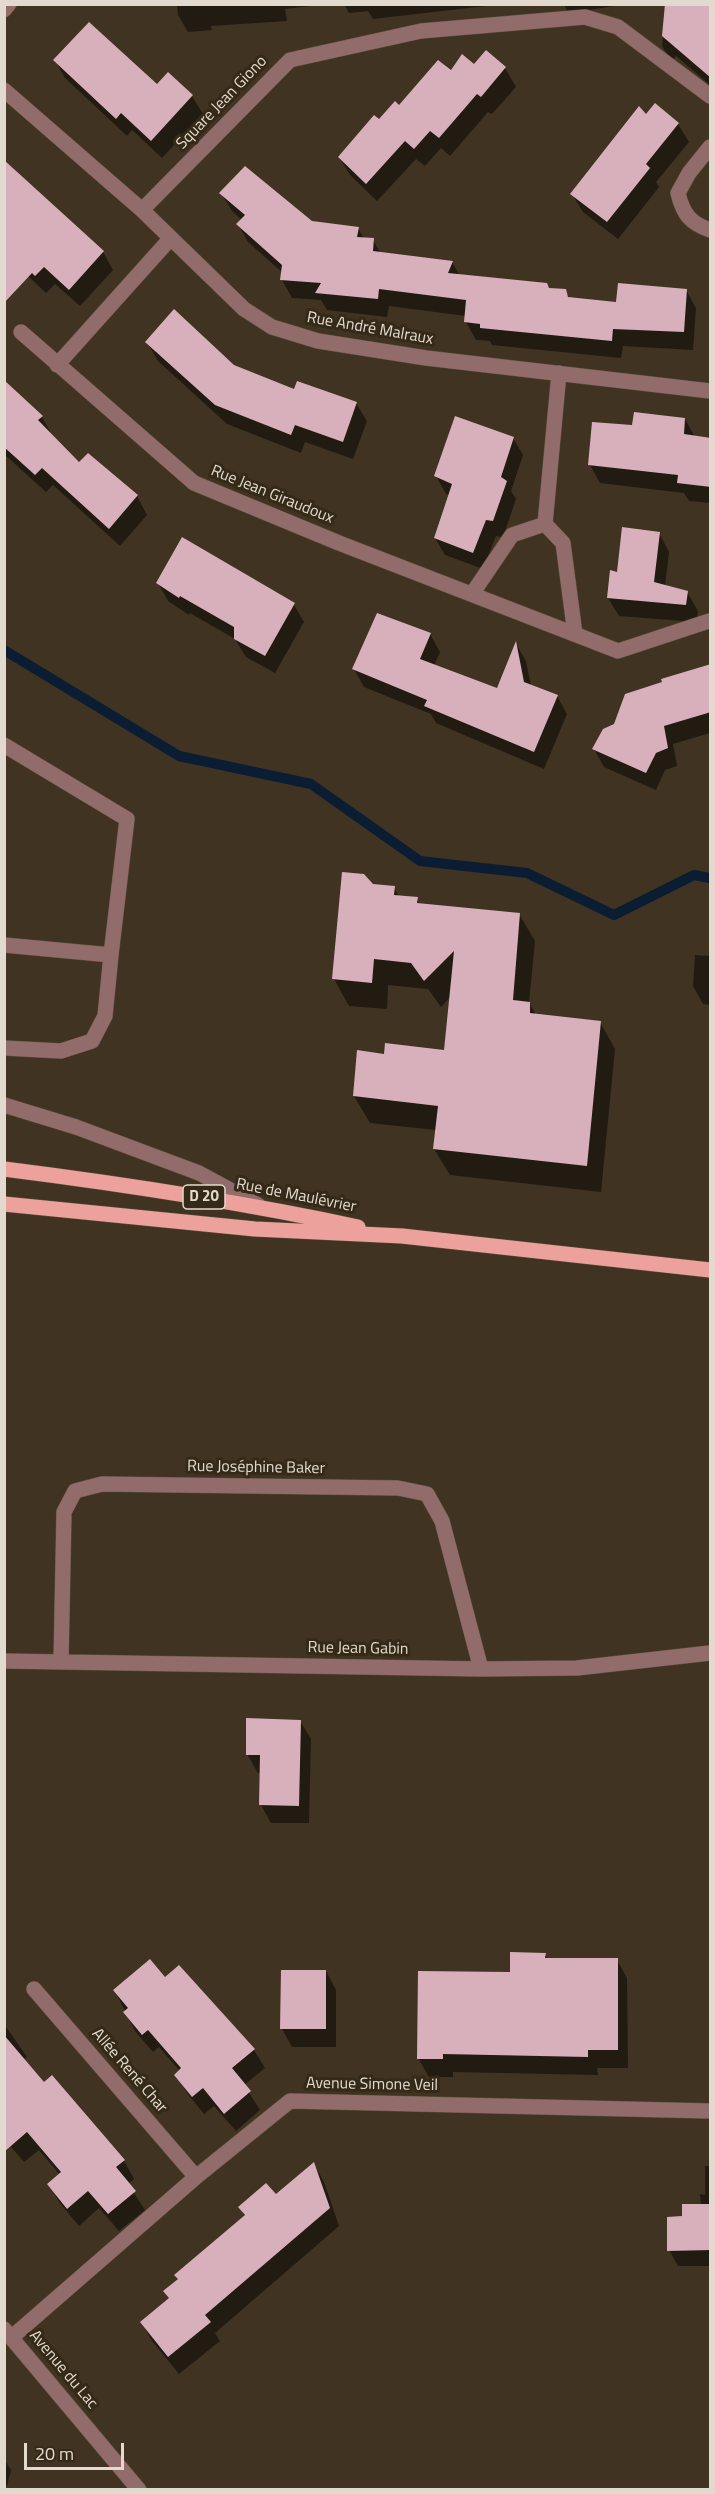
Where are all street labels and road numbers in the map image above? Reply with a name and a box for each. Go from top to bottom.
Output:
street label: Square Jean Giono [173,52,271,154]
street label: Rue André Malraux [305,308,435,350]
street label: Rue Jean Giraudoux [208,462,336,528]
street label: Rue de Maulévrier [234,1175,358,1217]
road number: D 20 [183,1185,225,1209]
street label: Rue Joséphine Baker [187,1457,325,1479]
street label: Rue Jean Gabin [307,1639,409,1659]
street label: Allée René Char [87,2025,171,2117]
street label: Avenue Simone Veil [306,2074,438,2096]
street label: Avenue du Lac [25,2327,101,2413]

